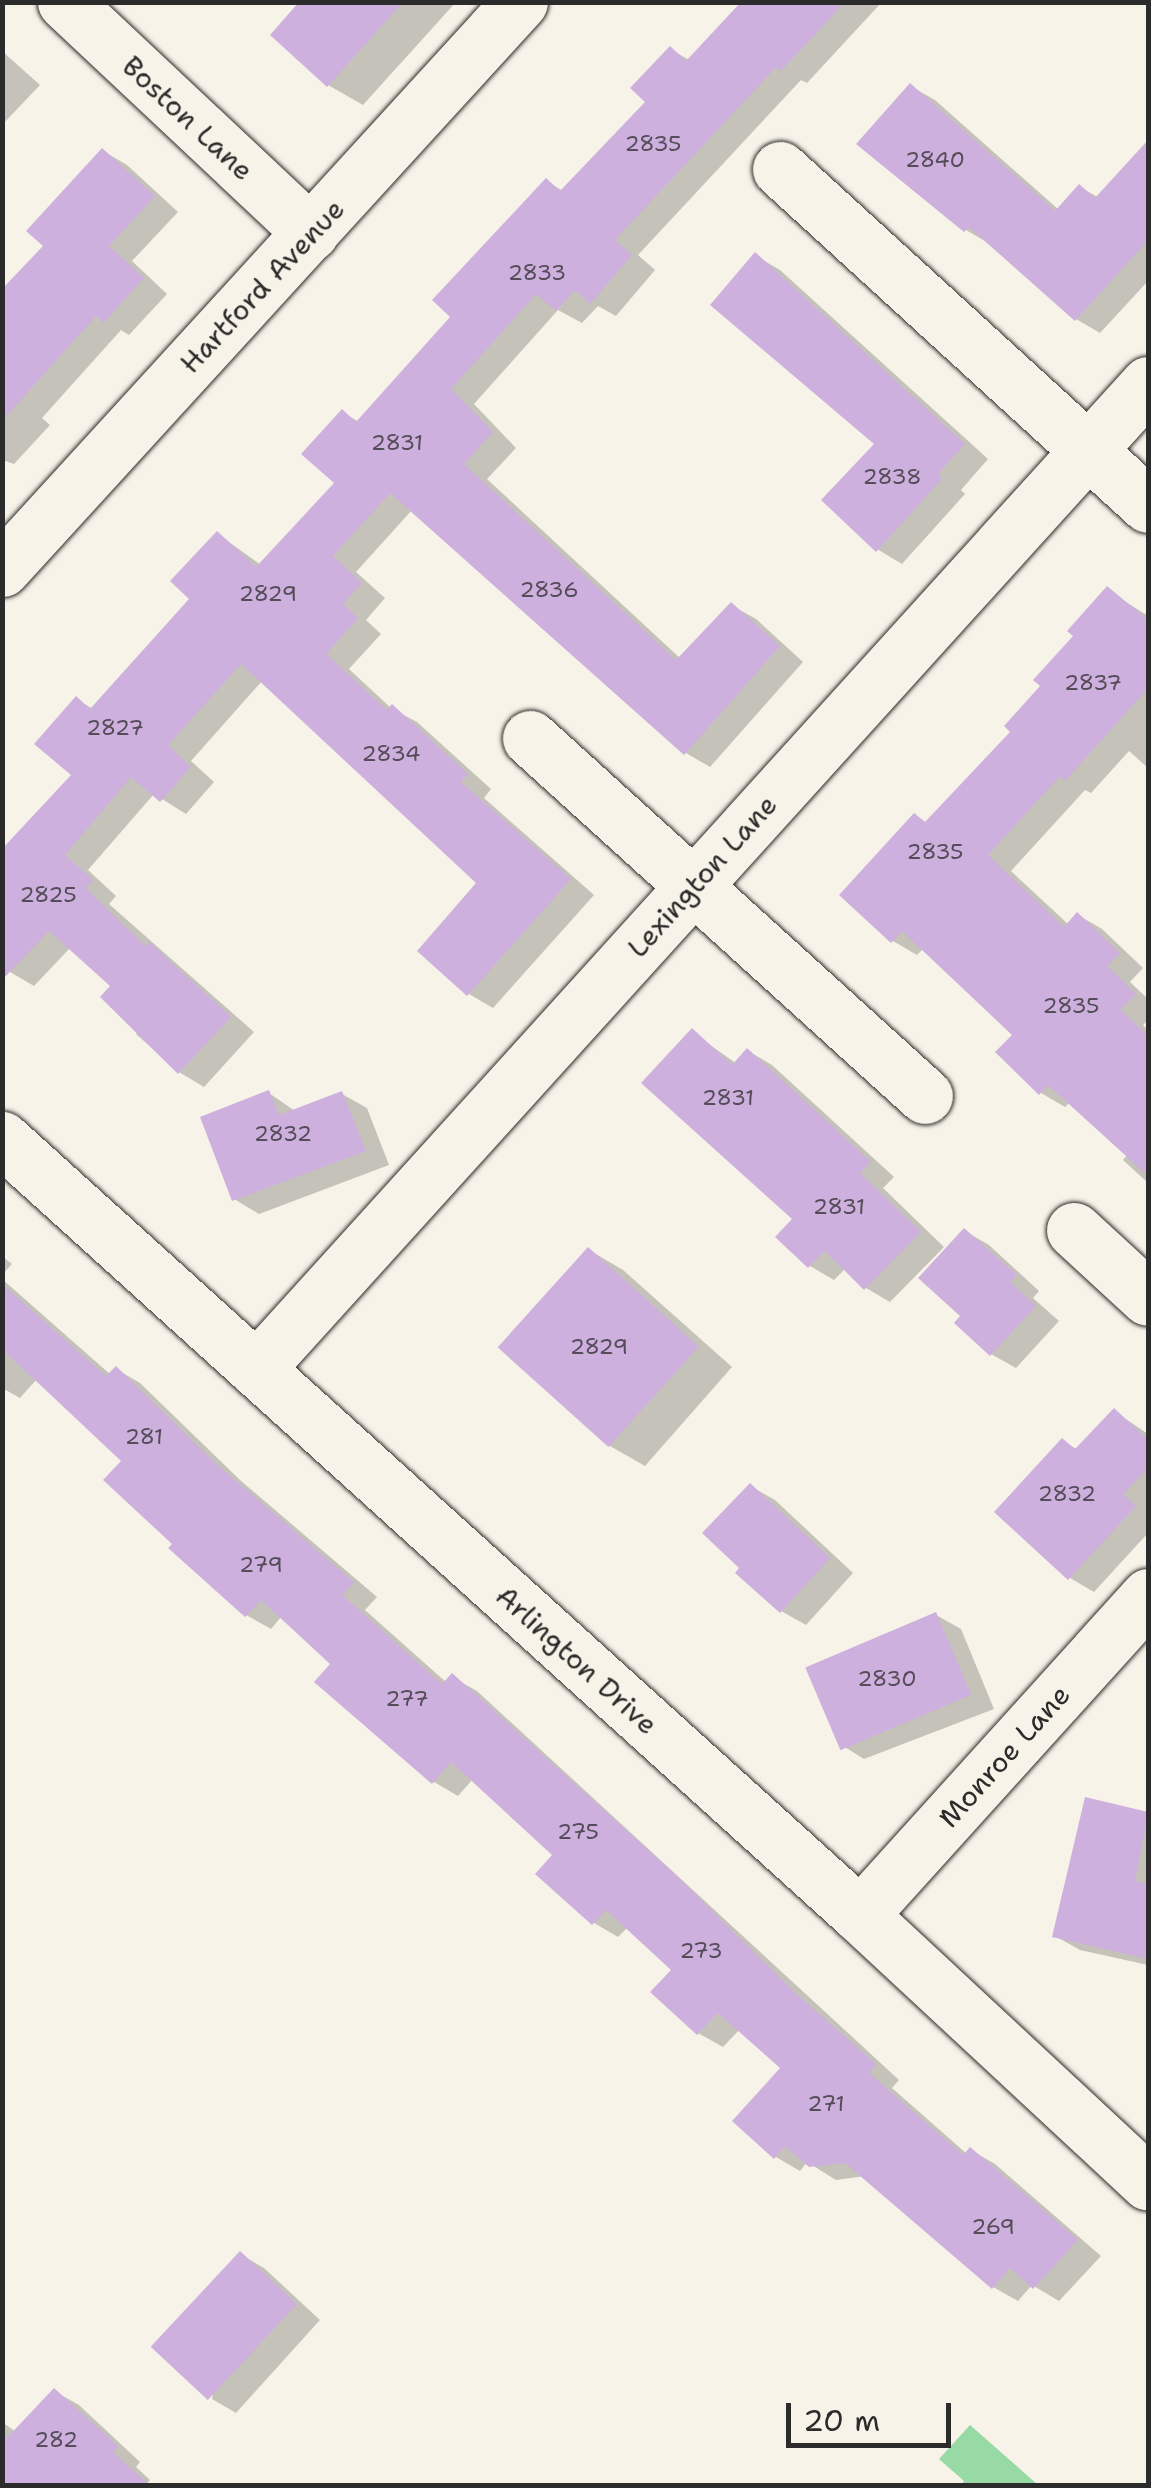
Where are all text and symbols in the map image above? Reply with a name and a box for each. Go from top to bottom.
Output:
street label: Boston Lane [116,49,260,187]
house number: 2835 [624,131,682,157]
house number: 2840 [905,147,965,173]
street label: Hartford Avenue [173,192,351,380]
house number: 2833 [508,260,566,286]
house number: 2831 [371,430,423,456]
house number: 2838 [862,464,922,490]
house number: 2836 [519,577,579,603]
house number: 2829 [239,581,297,607]
house number: 2837 [1064,670,1122,696]
house number: 2827 [86,715,144,741]
house number: 2834 [362,741,420,767]
street label: Lexington Lane [620,788,784,964]
house number: 2835 [906,839,964,865]
house number: 2825 [19,882,77,908]
house number: 2835 [1042,993,1100,1019]
house number: 2831 [702,1085,754,1111]
house number: 2832 [254,1121,312,1147]
house number: 2831 [813,1194,865,1220]
house number: 2829 [570,1334,628,1360]
house number: 281 [125,1424,163,1450]
house number: 2832 [1038,1481,1096,1507]
house number: 279 [239,1552,283,1578]
street label: Arlington Drive [489,1579,665,1741]
house number: 2830 [857,1666,917,1692]
street label: Monroe Lane [931,1678,1077,1834]
house number: 277 [385,1686,429,1712]
house number: 275 [557,1819,599,1845]
house number: 273 [679,1938,723,1964]
house number: 271 [807,2091,845,2117]
house number: 269 [971,2214,1015,2240]
scale bar [791,2383,956,2445]
text: 20 m [803,2400,880,2441]
house number: 282 [34,2427,78,2453]

